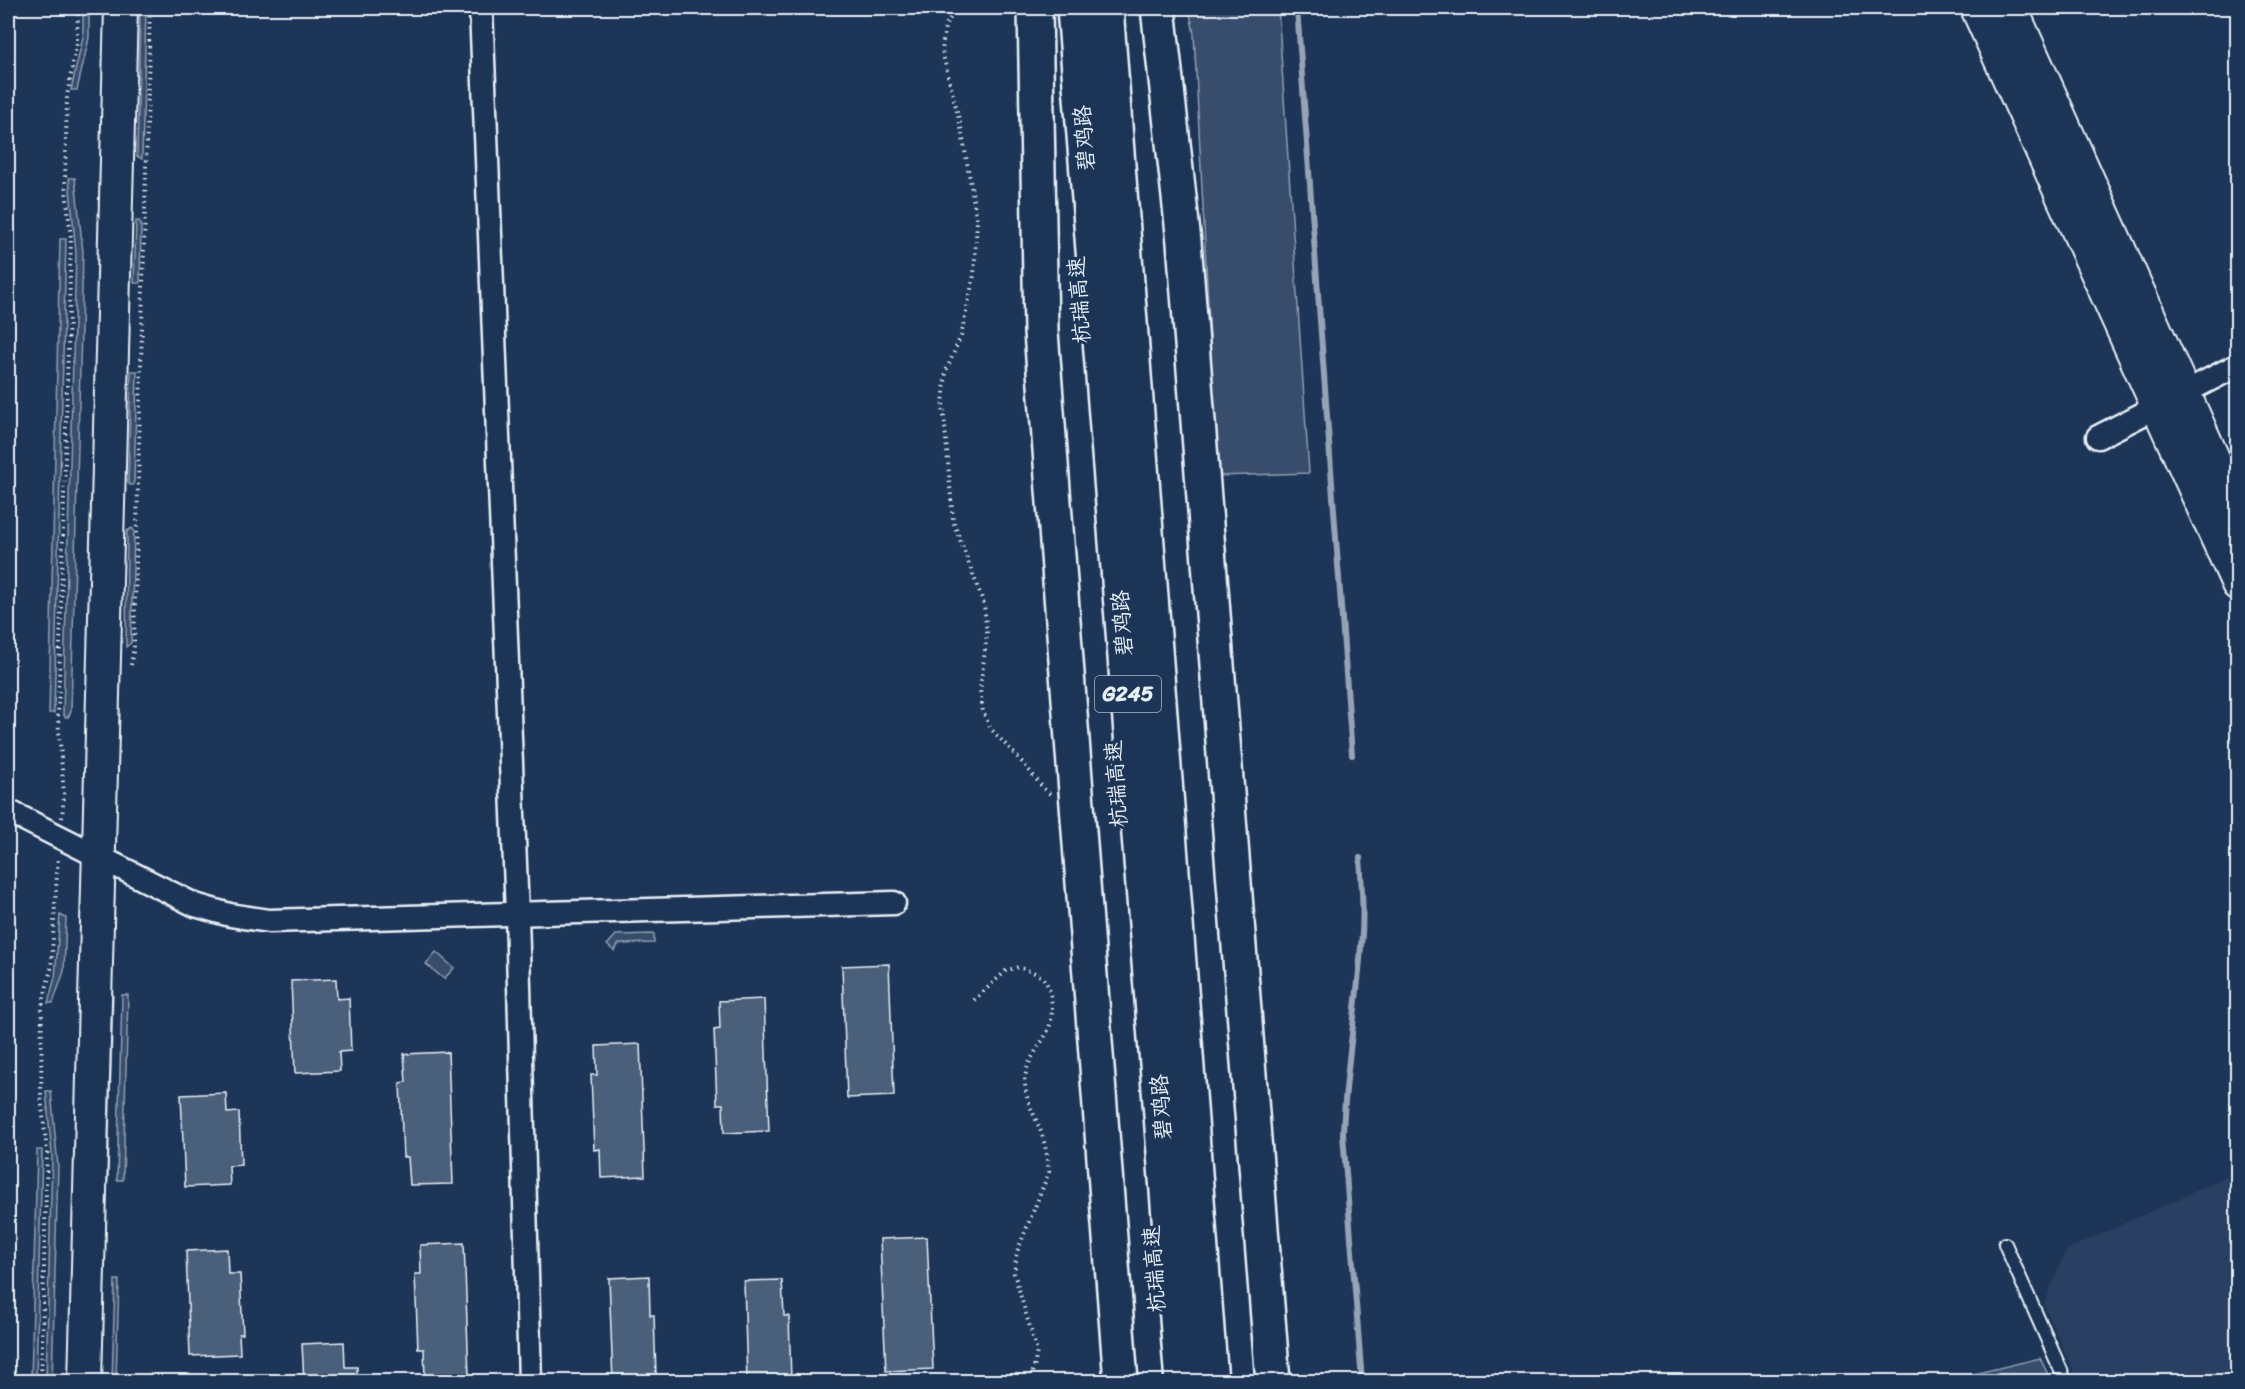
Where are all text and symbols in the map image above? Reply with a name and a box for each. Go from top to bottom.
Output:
street label: 碧鸡路 [1062,104,1106,172]
street label: 杭瑞高速 [1056,255,1102,345]
street label: 碧鸡路 [1100,589,1144,657]
road number: G245 [1095,676,1161,712]
street label: 杭瑞高速 [1093,739,1139,829]
street label: 碧鸡路 [1139,1073,1183,1141]
street label: 杭瑞高速 [1131,1224,1177,1314]

